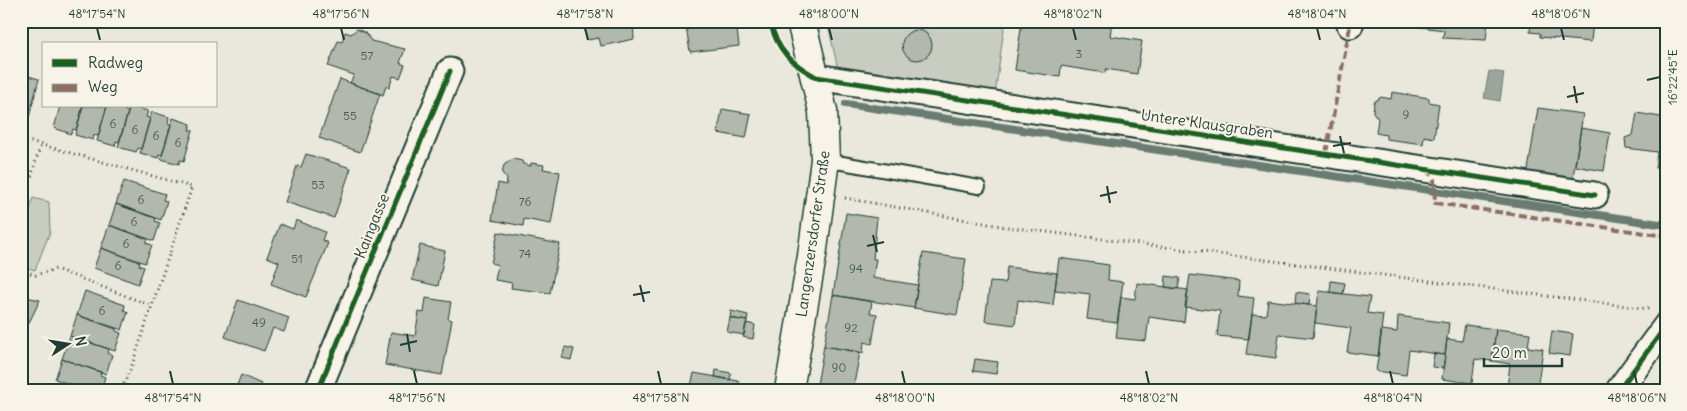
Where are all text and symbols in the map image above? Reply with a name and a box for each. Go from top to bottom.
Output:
text: 48°17'54"N [68,6,126,21]
text: 48°17'56"N [312,6,370,21]
text: 48°17'58"N [557,6,614,21]
text: 48°18'00"N [799,6,859,21]
text: 48°18'02"N [1044,6,1102,21]
text: 48°18'04"N [1287,6,1347,21]
text: 48°18'06"N [1531,6,1591,21]
legend [42,42,218,108]
house number: 3 [1076,46,1083,61]
house number: 57 [361,48,374,63]
text: 16°22'45"E [1665,49,1680,105]
text: Radweg [88,53,143,72]
text: Weg [88,77,118,96]
street label: Untere Klausgraben [1140,105,1275,142]
house number: 9 [1403,107,1410,122]
house number: 55 [343,108,357,123]
house number: 6 [110,116,117,131]
house number: 6 [132,122,139,137]
house number: 6 [153,128,160,143]
house number: 6 [175,135,182,150]
street label: Langenzersdorfer Straße [791,149,834,318]
house number: 53 [311,177,325,192]
street label: Kaingasse [350,191,393,261]
house number: 6 [138,192,145,207]
house number: 76 [519,194,531,209]
house number: 6 [131,214,138,229]
house number: 6 [123,236,130,251]
house number: 74 [519,246,531,261]
house number: 51 [291,251,303,266]
house number: 6 [115,258,122,273]
house number: 94 [849,261,863,276]
house number: 6 [99,303,106,318]
house number: 49 [252,315,266,330]
north arrow [42,318,92,368]
house number: 92 [844,320,858,335]
text: N [71,335,91,348]
scale bar [1484,336,1562,368]
text: 20 m [1492,343,1527,362]
house number: 90 [832,360,847,375]
text: 48°17'54"N [144,390,202,405]
text: 48°17'56"N [388,390,446,405]
text: 48°17'58"N [633,390,690,405]
text: 48°18'00"N [875,390,935,405]
text: 48°18'02"N [1120,390,1178,405]
text: 48°18'04"N [1363,390,1423,405]
text: 48°18'06"N [1607,390,1667,405]

